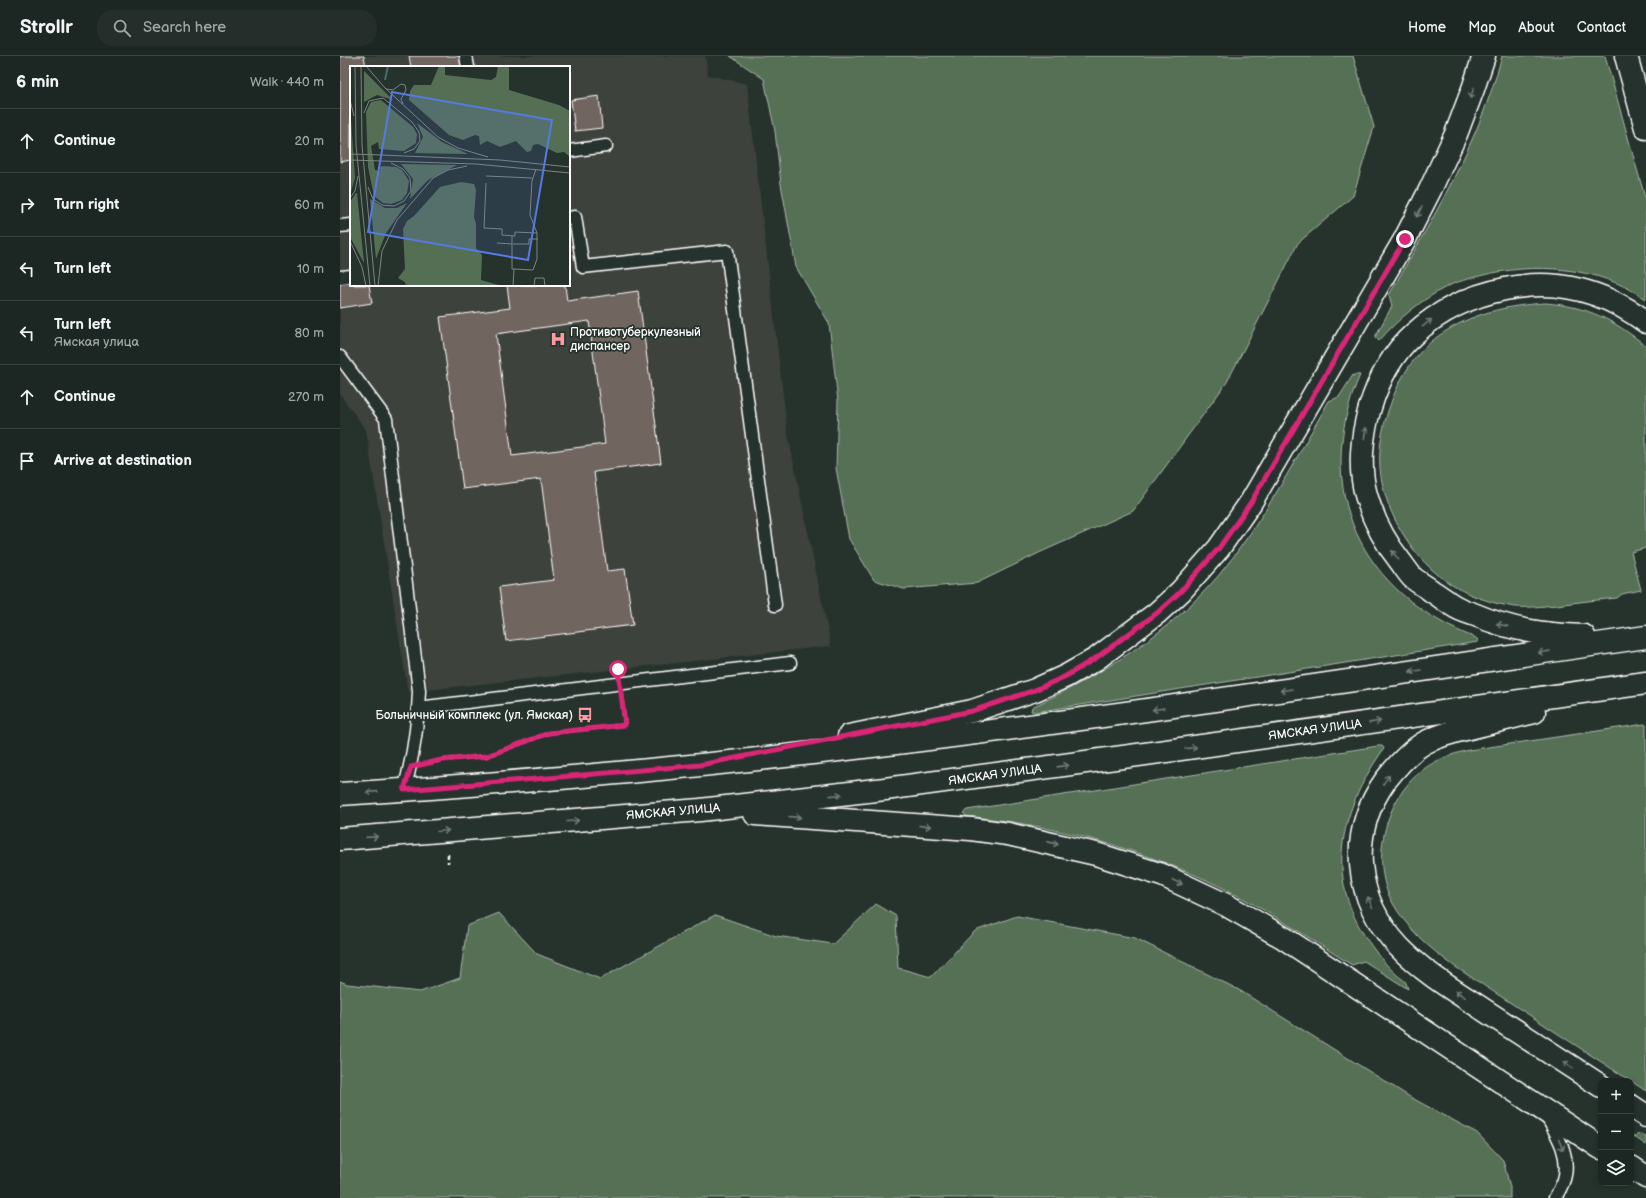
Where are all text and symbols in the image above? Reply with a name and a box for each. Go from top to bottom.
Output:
search box [97,10,377,46]
text: Strollr [20,16,73,39]
icon: search [111,17,133,39]
text: Search here [143,18,226,37]
text: Home [1408,19,1446,36]
text: Map [1468,19,1496,36]
text: About [1518,19,1555,36]
text: Contact [1577,19,1626,36]
inset map [350,66,570,286]
text: 6 min [16,72,59,92]
text: Walk · 440 m [250,74,324,90]
one-way arrow [1467,87,1475,99]
icon: ahead [16,130,38,152]
text: Continue [54,131,116,150]
text: 20 m [294,133,324,149]
icon: right [16,194,38,216]
text: Turn right [54,195,119,214]
text: 60 m [294,197,324,213]
one-way arrow [1415,206,1422,218]
route end [1396,230,1414,248]
icon: left [16,258,38,280]
text: Turn left [54,259,111,278]
text: 10 m [297,261,324,277]
text: Turn left [54,315,111,334]
one-way arrow [1422,318,1433,327]
icon: left [16,322,38,344]
text: 80 m [295,325,324,341]
place label: Противотуберкулезный диспансер [570,325,701,354]
hospital icon: Противотуберкулезный диспансер [549,330,567,348]
text: Ямская улица [54,334,139,350]
icon: ahead [16,386,38,408]
text: Continue [54,387,116,406]
text: 270 m [288,389,324,405]
one-way arrow [1361,427,1369,440]
icon: arrive [16,450,38,472]
text: Arrive at destination [54,451,192,470]
one-way arrow [1391,550,1400,561]
one-way arrow [1496,620,1509,628]
one-way arrow [1538,648,1551,656]
route start [609,660,627,678]
one-way arrow [1409,667,1422,675]
one-way arrow [1280,686,1293,694]
one-way arrow [1152,705,1165,713]
bus stop icon: Больничный комплекс (ул. Ямская) [576,706,594,724]
place label: Больничный комплекс (ул. Ямская) [376,708,573,723]
street label: ЯМСКАЯ УЛИЦА [1267,716,1363,744]
one-way arrow [1369,718,1382,726]
one-way arrow [1184,744,1197,752]
street label: ЯМСКАЯ УЛИЦА [947,761,1043,789]
one-way arrow [1056,762,1069,769]
one-way arrow [1382,774,1390,785]
one-way arrow [366,788,379,795]
one-way arrow [829,791,842,799]
street label: ЯМСКАЯ УЛИЦА [626,800,721,824]
one-way arrow [788,813,801,820]
one-way arrow [566,817,579,824]
one-way arrow [918,822,931,829]
one-way arrow [436,828,449,835]
one-way arrow [365,833,378,840]
one-way arrow [1047,840,1060,848]
one-way arrow [1171,879,1183,886]
one-way arrow [1366,897,1373,909]
one-way arrow [1454,990,1465,998]
one-way arrow [1563,1061,1574,1069]
map controls [1598,1078,1634,1186]
button: + [1598,1078,1634,1114]
button: − [1598,1114,1634,1150]
one-way arrow [1558,1139,1566,1151]
button: layers [1598,1150,1634,1186]

